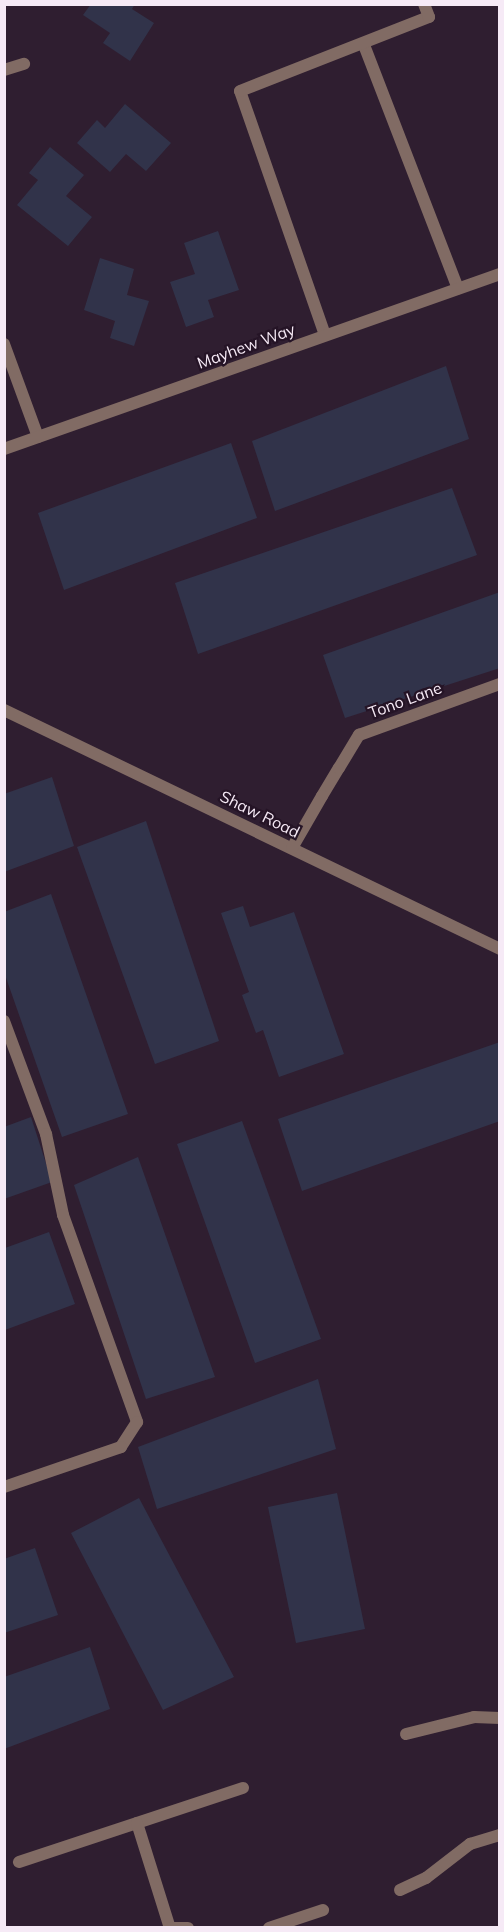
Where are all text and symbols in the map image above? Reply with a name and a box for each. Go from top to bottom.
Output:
street label: Mayhew Way [194,319,298,373]
street label: Tono Lane [366,678,444,722]
street label: Shaw Road [217,786,303,842]

